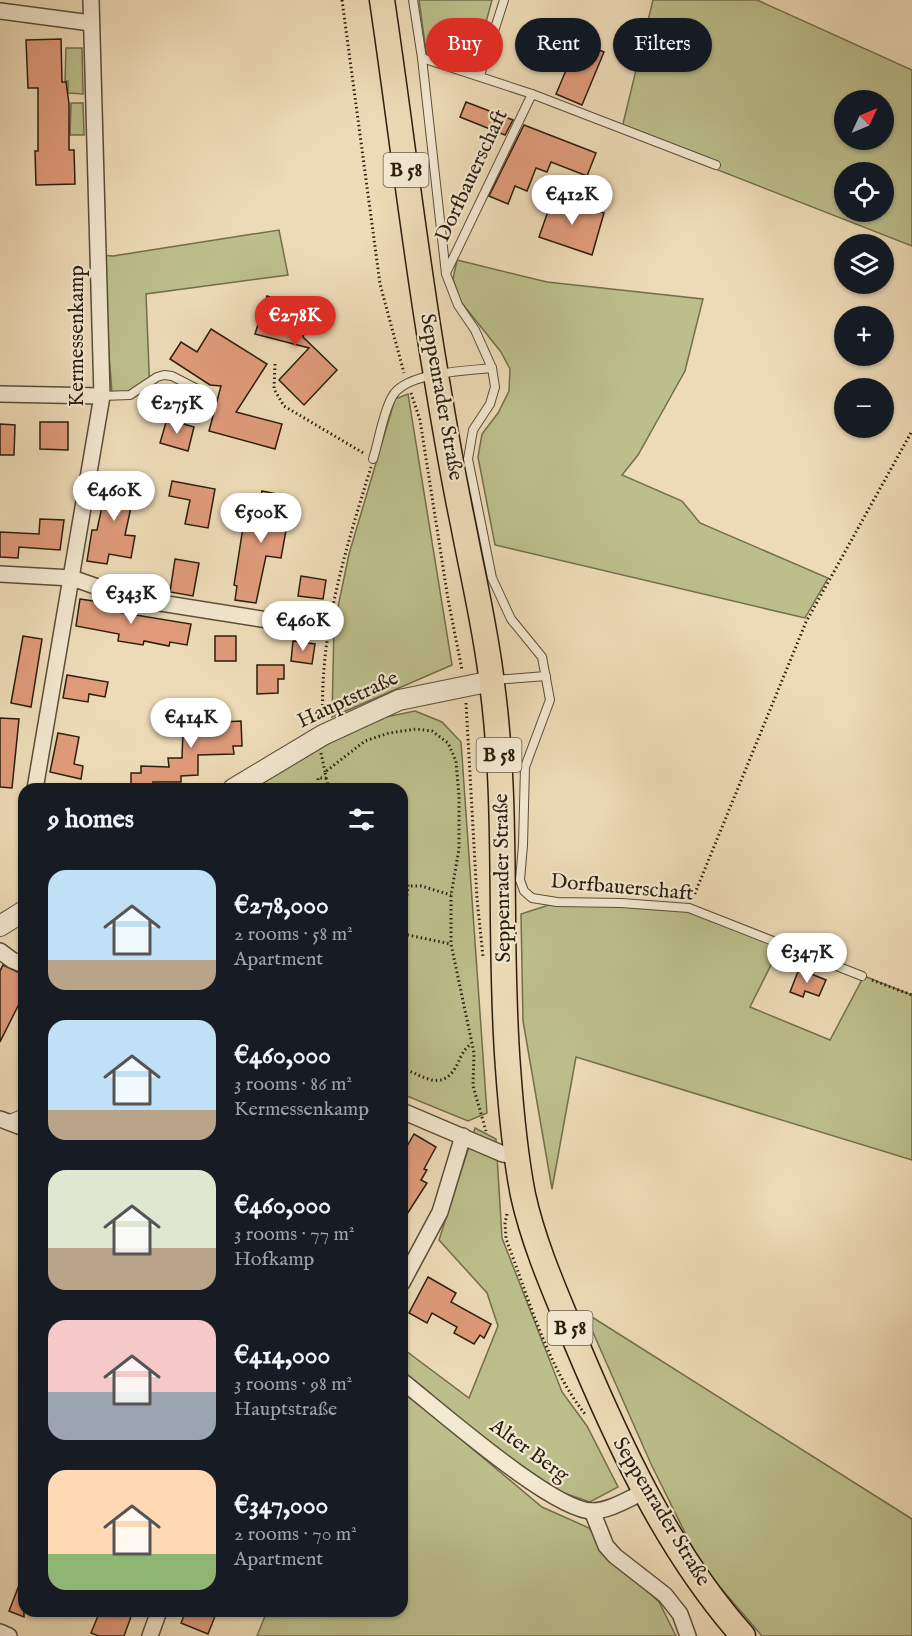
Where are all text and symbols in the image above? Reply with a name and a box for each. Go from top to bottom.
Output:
chip: Buy [426,18,503,72]
chip: Rent [515,18,601,72]
chip: Filters [613,18,712,72]
north arrow [834,90,894,150]
map controls [834,90,894,438]
street label: Dorfbauerschaft [429,105,515,247]
road number: B 58 [384,153,428,187]
button: locate [834,162,894,222]
pin: €412K [530,175,614,226]
text: €412K [546,182,598,207]
button: layers [834,234,894,294]
street label: Kermessenkamp [64,265,91,407]
pin: €278K [253,296,337,347]
text: €278K [269,303,321,328]
button: + [834,306,894,366]
street label: Seppenrader Straße [413,311,469,483]
button: − [834,378,894,438]
pin: €275K [135,384,219,435]
text: €275K [151,391,203,416]
pin: €460K [72,471,156,522]
text: €460K [87,478,141,503]
pin: €500K [219,493,303,544]
text: €500K [235,500,288,525]
pin: €343K [89,574,173,625]
text: €343K [106,581,156,606]
pin: €460K [261,601,345,652]
text: €460K [276,608,330,633]
street label: Hauptstraße [293,665,403,735]
pin: €414K [149,698,233,749]
text: €414K [164,705,218,730]
road number: B 58 [476,738,522,772]
street label: Seppenrader Straße [488,793,518,963]
text: 9 homes [48,803,134,836]
icon: filters [345,803,378,836]
street label: Dorfbauerschaft [549,868,695,908]
text: €278,000 [234,889,329,922]
icon: home [96,894,168,966]
text: 2 rooms · 58 m² [234,922,353,947]
pin: €347K [765,933,849,984]
text: €347K [781,940,833,965]
text: Apartment [234,947,323,972]
text: €460,000 [234,1039,331,1072]
icon: home [96,1044,168,1116]
text: 3 rooms · 86 m² [234,1072,352,1097]
text: Kermessenkamp [234,1097,369,1122]
text: €460,000 [234,1189,331,1222]
icon: home [96,1194,168,1266]
text: 3 rooms · 77 m² [234,1222,354,1247]
text: Hofkamp [234,1247,314,1272]
road number: B 58 [548,1311,592,1345]
text: €414,000 [234,1339,330,1372]
icon: home [96,1344,168,1416]
text: 3 rooms · 98 m² [234,1372,352,1397]
text: Hauptstraße [234,1397,337,1422]
street label: Alter Berg [483,1413,575,1489]
street label: Seppenrader Straße [606,1433,716,1592]
text: €347,000 [234,1489,328,1522]
icon: home [96,1494,168,1566]
text: 2 rooms · 70 m² [234,1522,357,1547]
text: Apartment [234,1547,323,1572]

